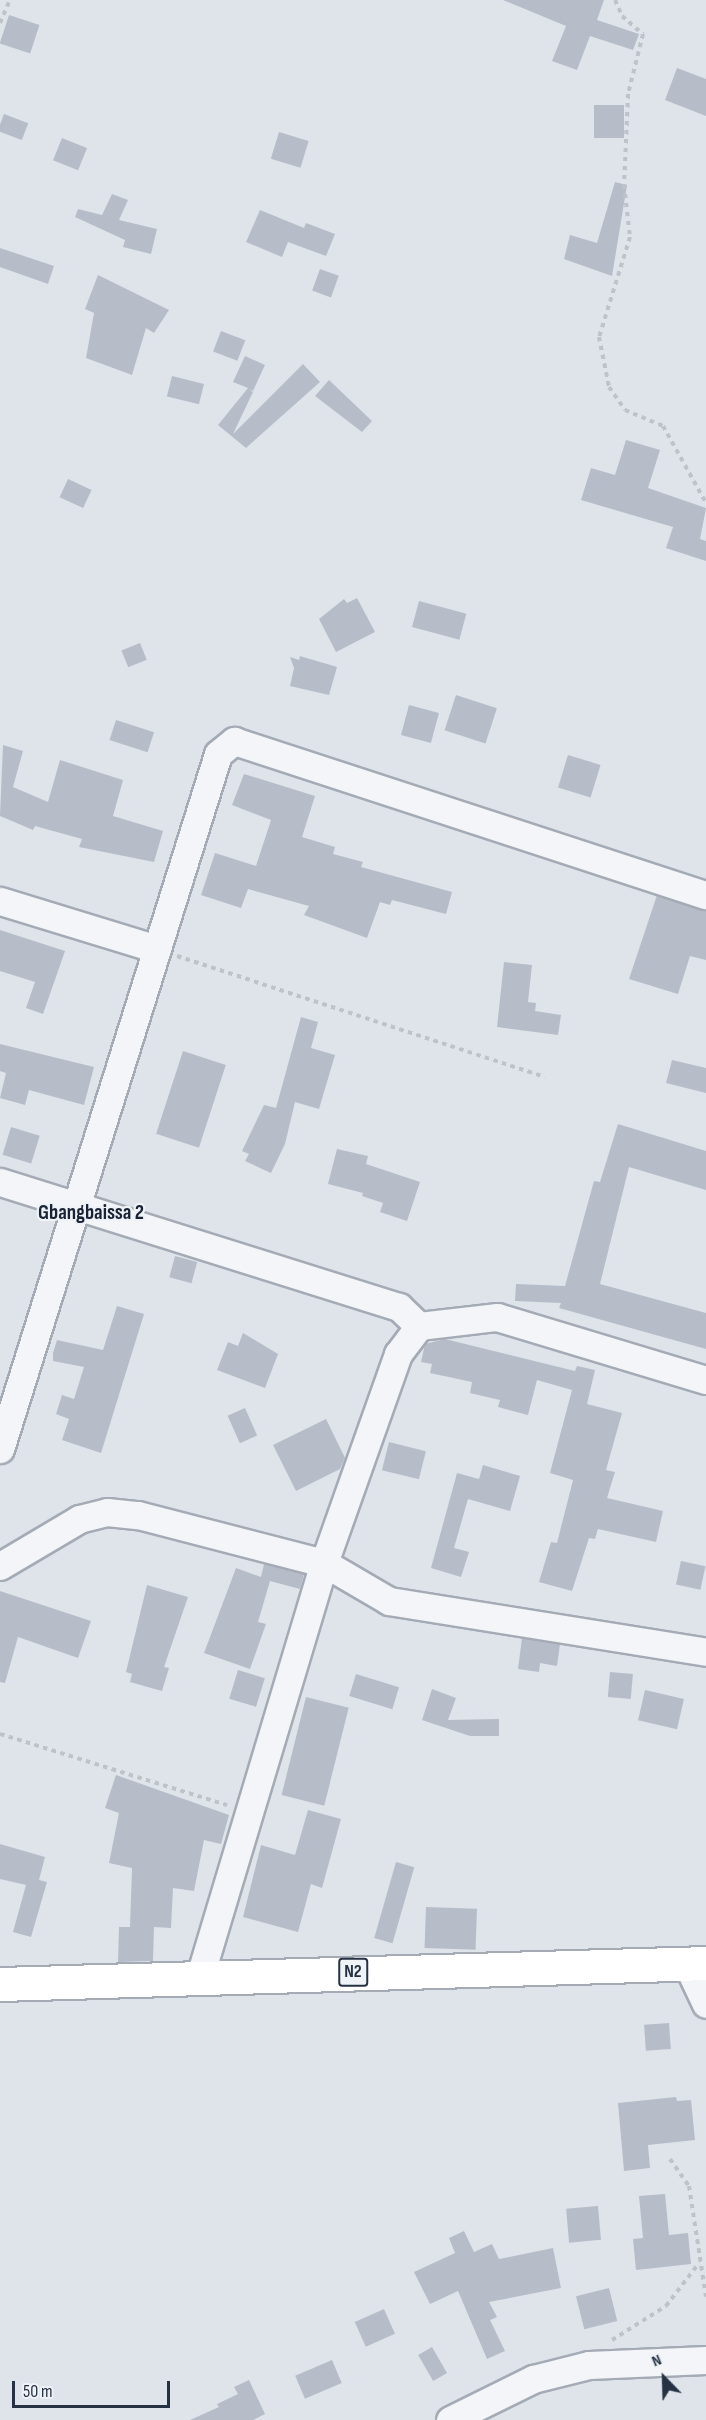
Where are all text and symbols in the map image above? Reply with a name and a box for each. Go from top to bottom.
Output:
district label: Gbangbaissa 2 [38,1200,144,1226]
road number: N2 [338,1957,368,1987]
north arrow [634,2348,694,2408]
text: N [649,2351,664,2371]
scale bar [15,2369,172,2407]
text: 50 m [23,2381,53,2402]

